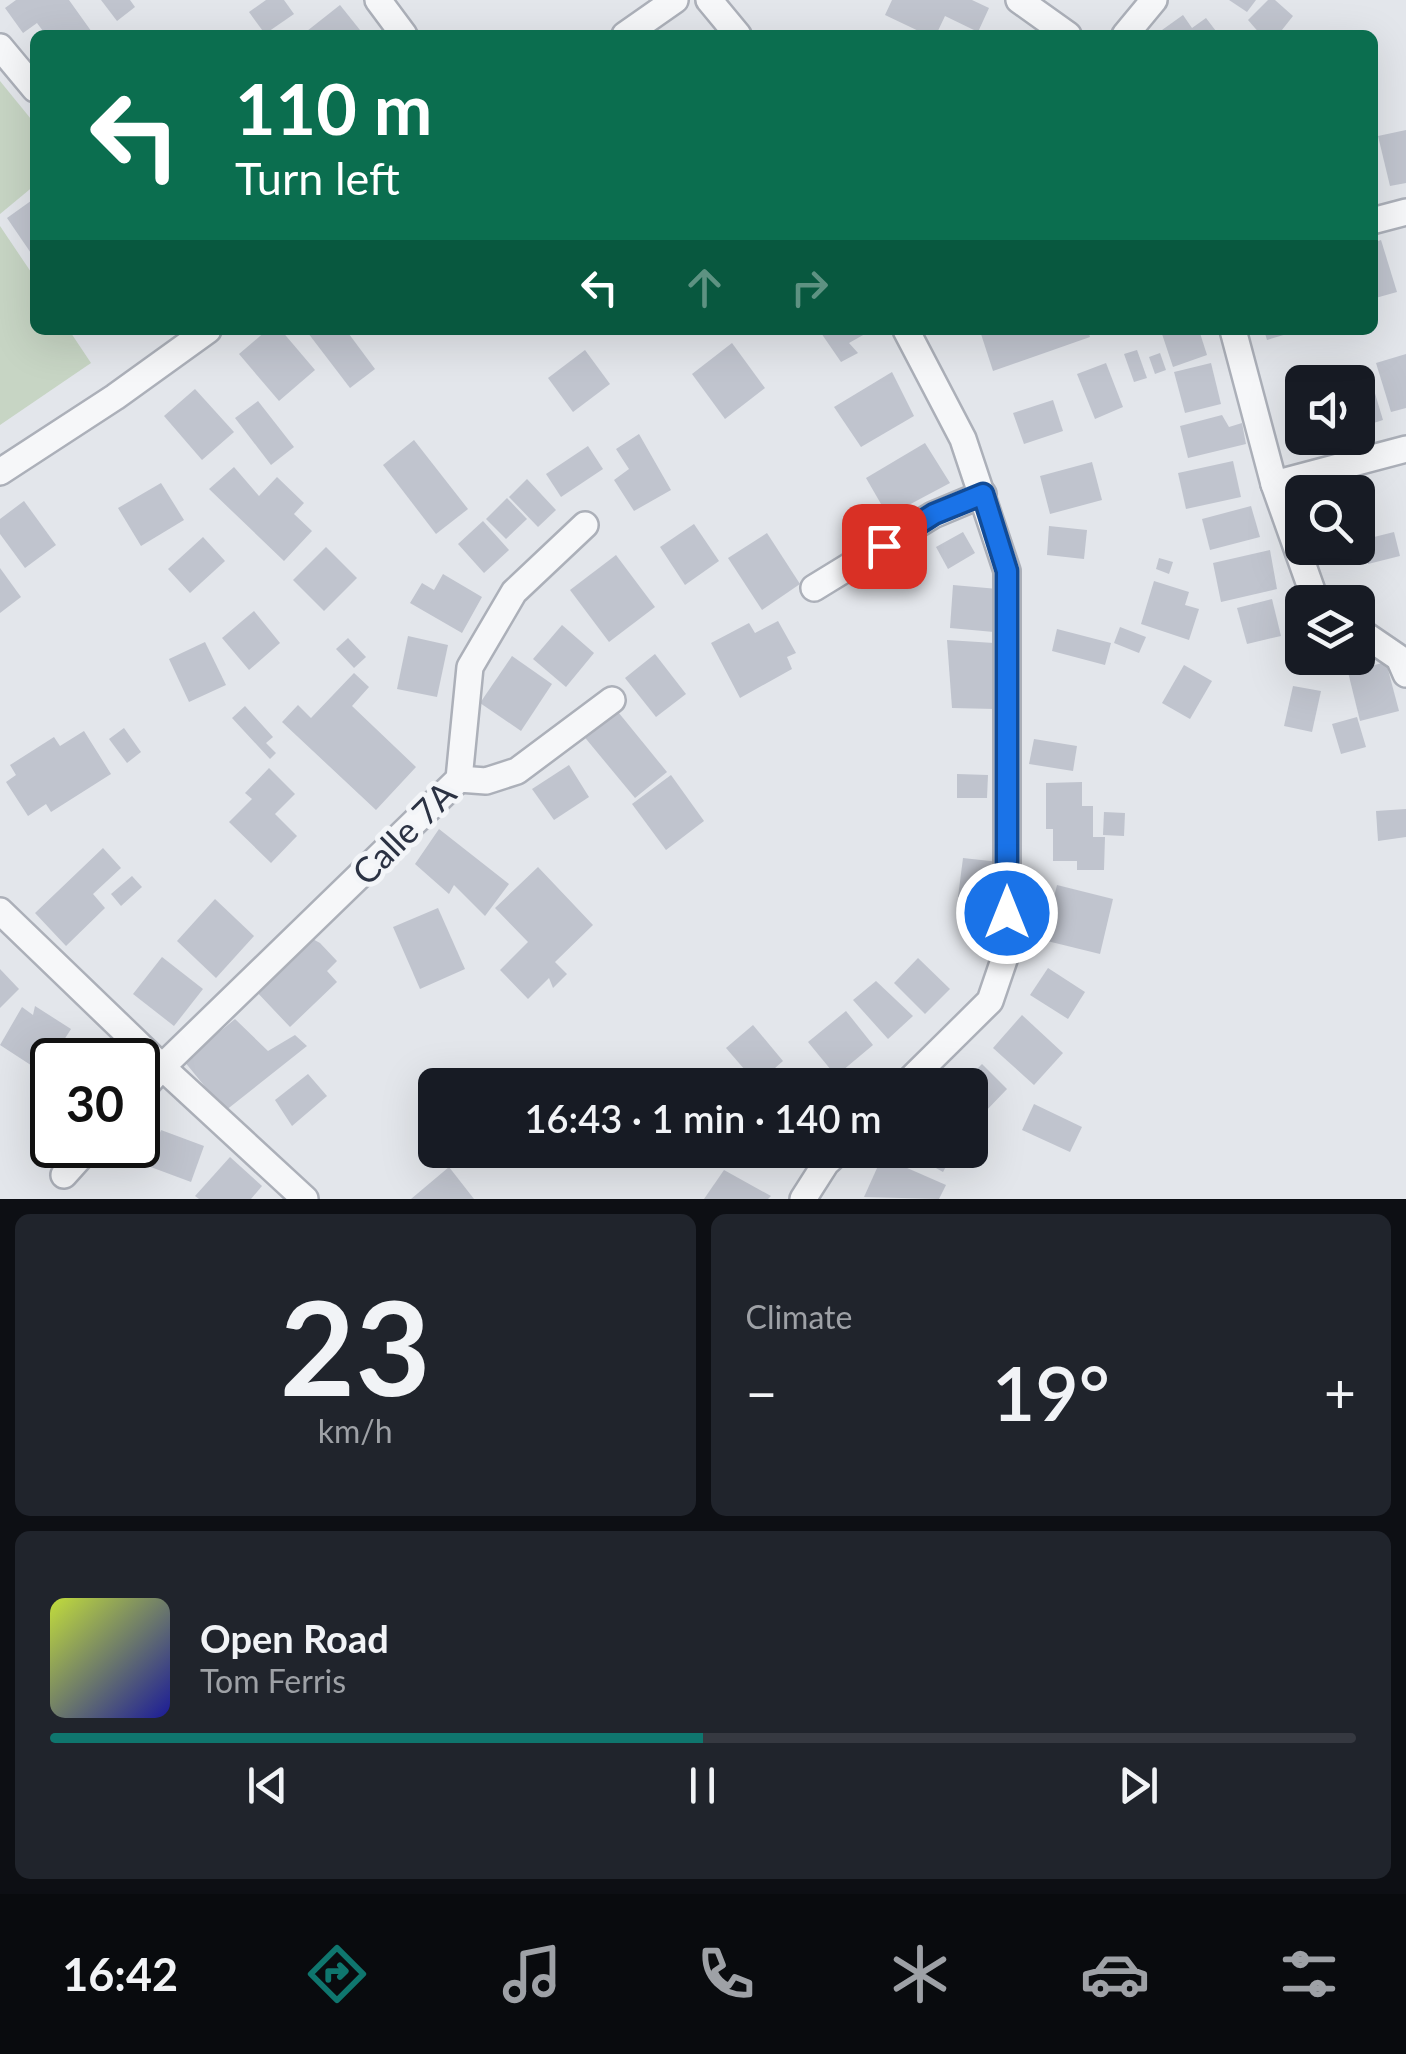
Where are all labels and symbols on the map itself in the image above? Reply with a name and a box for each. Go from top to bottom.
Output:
pin [842,504,927,589]
street label: Calle 7A [343,771,464,892]
position arrow [955,861,1059,965]
speed limit sign: 30 [30,1038,160,1168]

